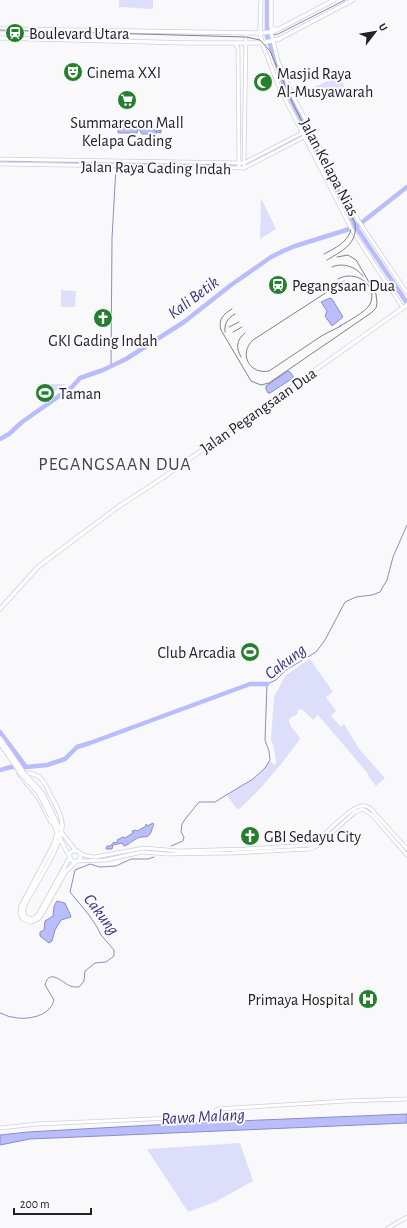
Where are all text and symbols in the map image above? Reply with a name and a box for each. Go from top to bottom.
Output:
north arrow [355,12,395,52]
text: U [377,21,390,33]
station icon: Boulevard Utara [4,22,26,44]
place label: Boulevard Utara [29,26,129,42]
theatre icon: Cinema XXI [62,61,84,83]
place label: Cinema XXI [87,65,161,81]
place label: Masjid Raya Al-Musyawarah [277,66,373,101]
mosque icon: Masjid Raya Al-Musyawarah [252,71,274,93]
supermarket icon: Summarecon Mall Kelapa Gading [116,89,138,111]
place label: Summarecon Mall Kelapa Gading [70,115,184,149]
street label: Jalan Kelapa Nias [297,116,361,219]
street label: Jalan Raya Gading Indah [81,159,231,178]
water label: Kali Betik [165,273,222,322]
station icon: Pegangsaan Dua [267,274,289,296]
place label: Pegangsaan Dua [292,278,395,294]
church icon: GKI Gading Indah [92,307,114,329]
place label: GKI Gading Indah [48,333,158,349]
street label: Jalan Pegangsaan Dua [198,365,319,457]
sports icon: Taman [34,382,56,404]
place label: Taman [59,386,101,402]
district label: PEGANGSAAN DUA [38,456,192,474]
water label: Cakung [261,640,309,682]
sports icon: Club Arcadia [239,641,261,663]
place label: Club Arcadia [158,645,236,661]
church icon: GBI Sedayu City [239,825,261,847]
place label: GBI Sedayu City [264,829,361,846]
water label: Cakung [81,890,123,938]
hospital icon: Primaya Hospital [357,988,379,1010]
place label: Primaya Hospital [247,992,354,1009]
water label: Rawa Malang [161,1106,245,1127]
scale bar [14,1190,91,1216]
text: 200 m [20,1198,50,1210]

